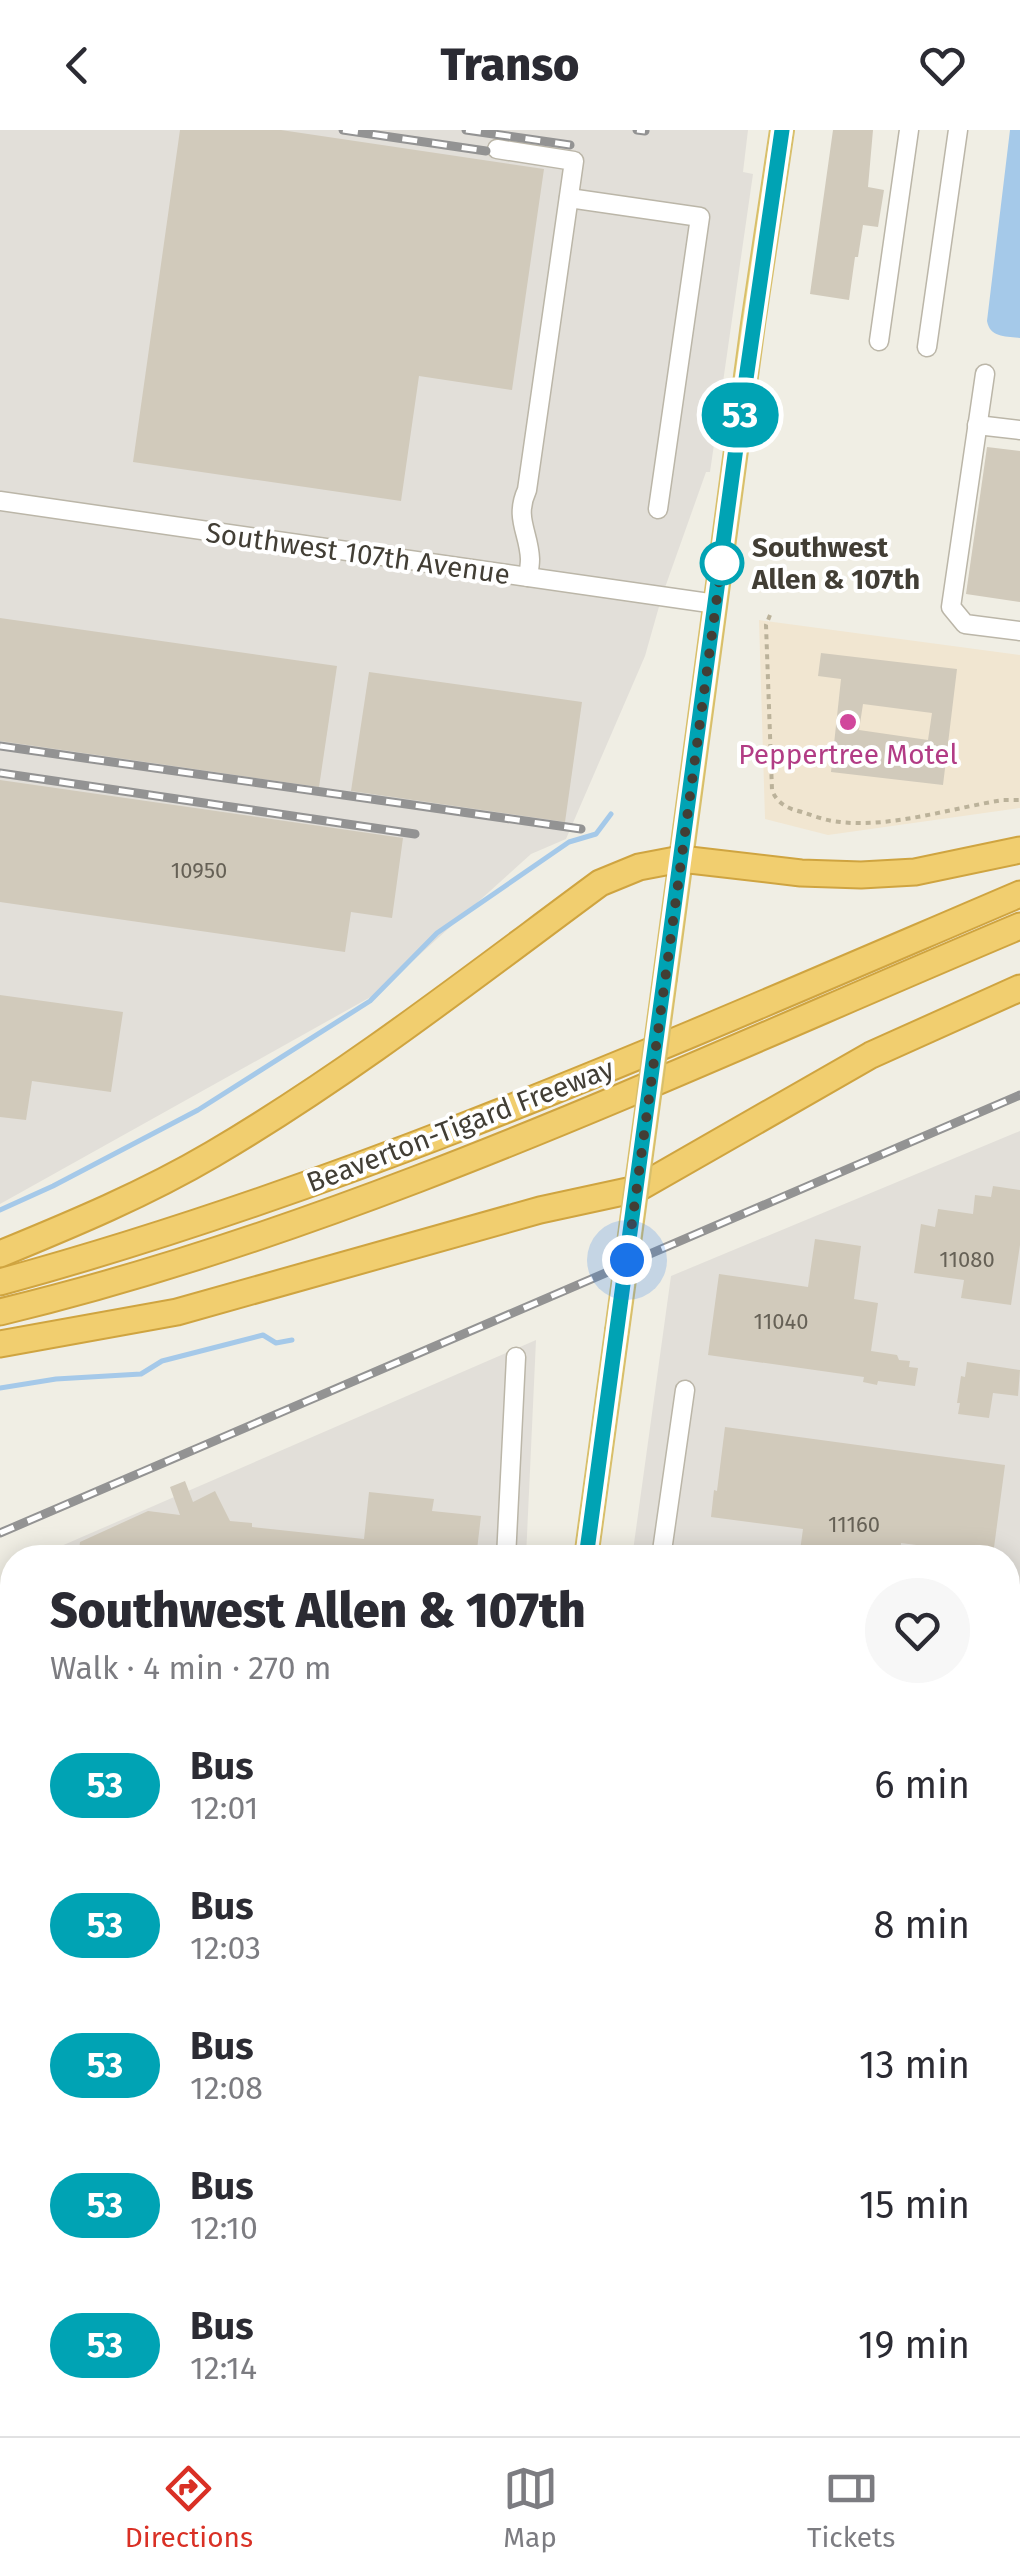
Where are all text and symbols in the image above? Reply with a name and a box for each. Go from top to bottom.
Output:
icon: back [50,38,105,93]
text: Transo [441,38,579,92]
icon: heart [915,38,970,93]
line badge: 53 [695,382,785,448]
text: 53 [722,394,758,436]
street label: Southwest 107th Avenue [204,516,512,591]
place label: Southwest Allen & 107th [751,531,920,596]
marker: Southwest Allen & 107th [701,542,743,584]
marker: Peppertree Motel [837,711,859,733]
place label: Peppertree Motel [738,738,958,771]
house number: 10950 [171,857,227,884]
street label: Beaverton-Tigard Freeway [302,1052,619,1199]
your location [602,1235,652,1285]
house number: 11080 [939,1246,995,1273]
house number: 11040 [753,1308,809,1335]
house number: 11160 [828,1511,880,1538]
button: heart [865,1578,970,1683]
text: Southwest Allen & 107th [50,1582,586,1640]
text: Walk · 4 min · 270 m [50,1649,331,1687]
text: Bus [190,1743,254,1789]
text: 6 min [874,1762,970,1808]
text: 53 [87,1764,123,1806]
text: 12:01 [190,1789,258,1827]
text: Bus [190,1883,254,1929]
text: 8 min [873,1902,970,1948]
text: 53 [87,1904,123,1946]
text: 12:03 [190,1929,261,1967]
text: Bus [190,2023,254,2069]
text: 13 min [859,2042,970,2088]
text: 53 [87,2044,123,2086]
text: 12:08 [190,2069,263,2107]
text: Bus [190,2163,254,2209]
text: 15 min [859,2182,970,2228]
text: 53 [87,2184,123,2226]
text: 12:10 [190,2209,258,2247]
text: Bus [190,2303,254,2349]
text: 19 min [858,2322,970,2368]
text: 53 [87,2324,123,2366]
text: 12:14 [190,2349,257,2387]
tab: Directions [125,2461,253,2554]
tab: Map [503,2461,558,2554]
tab: Tickets [807,2461,895,2554]

